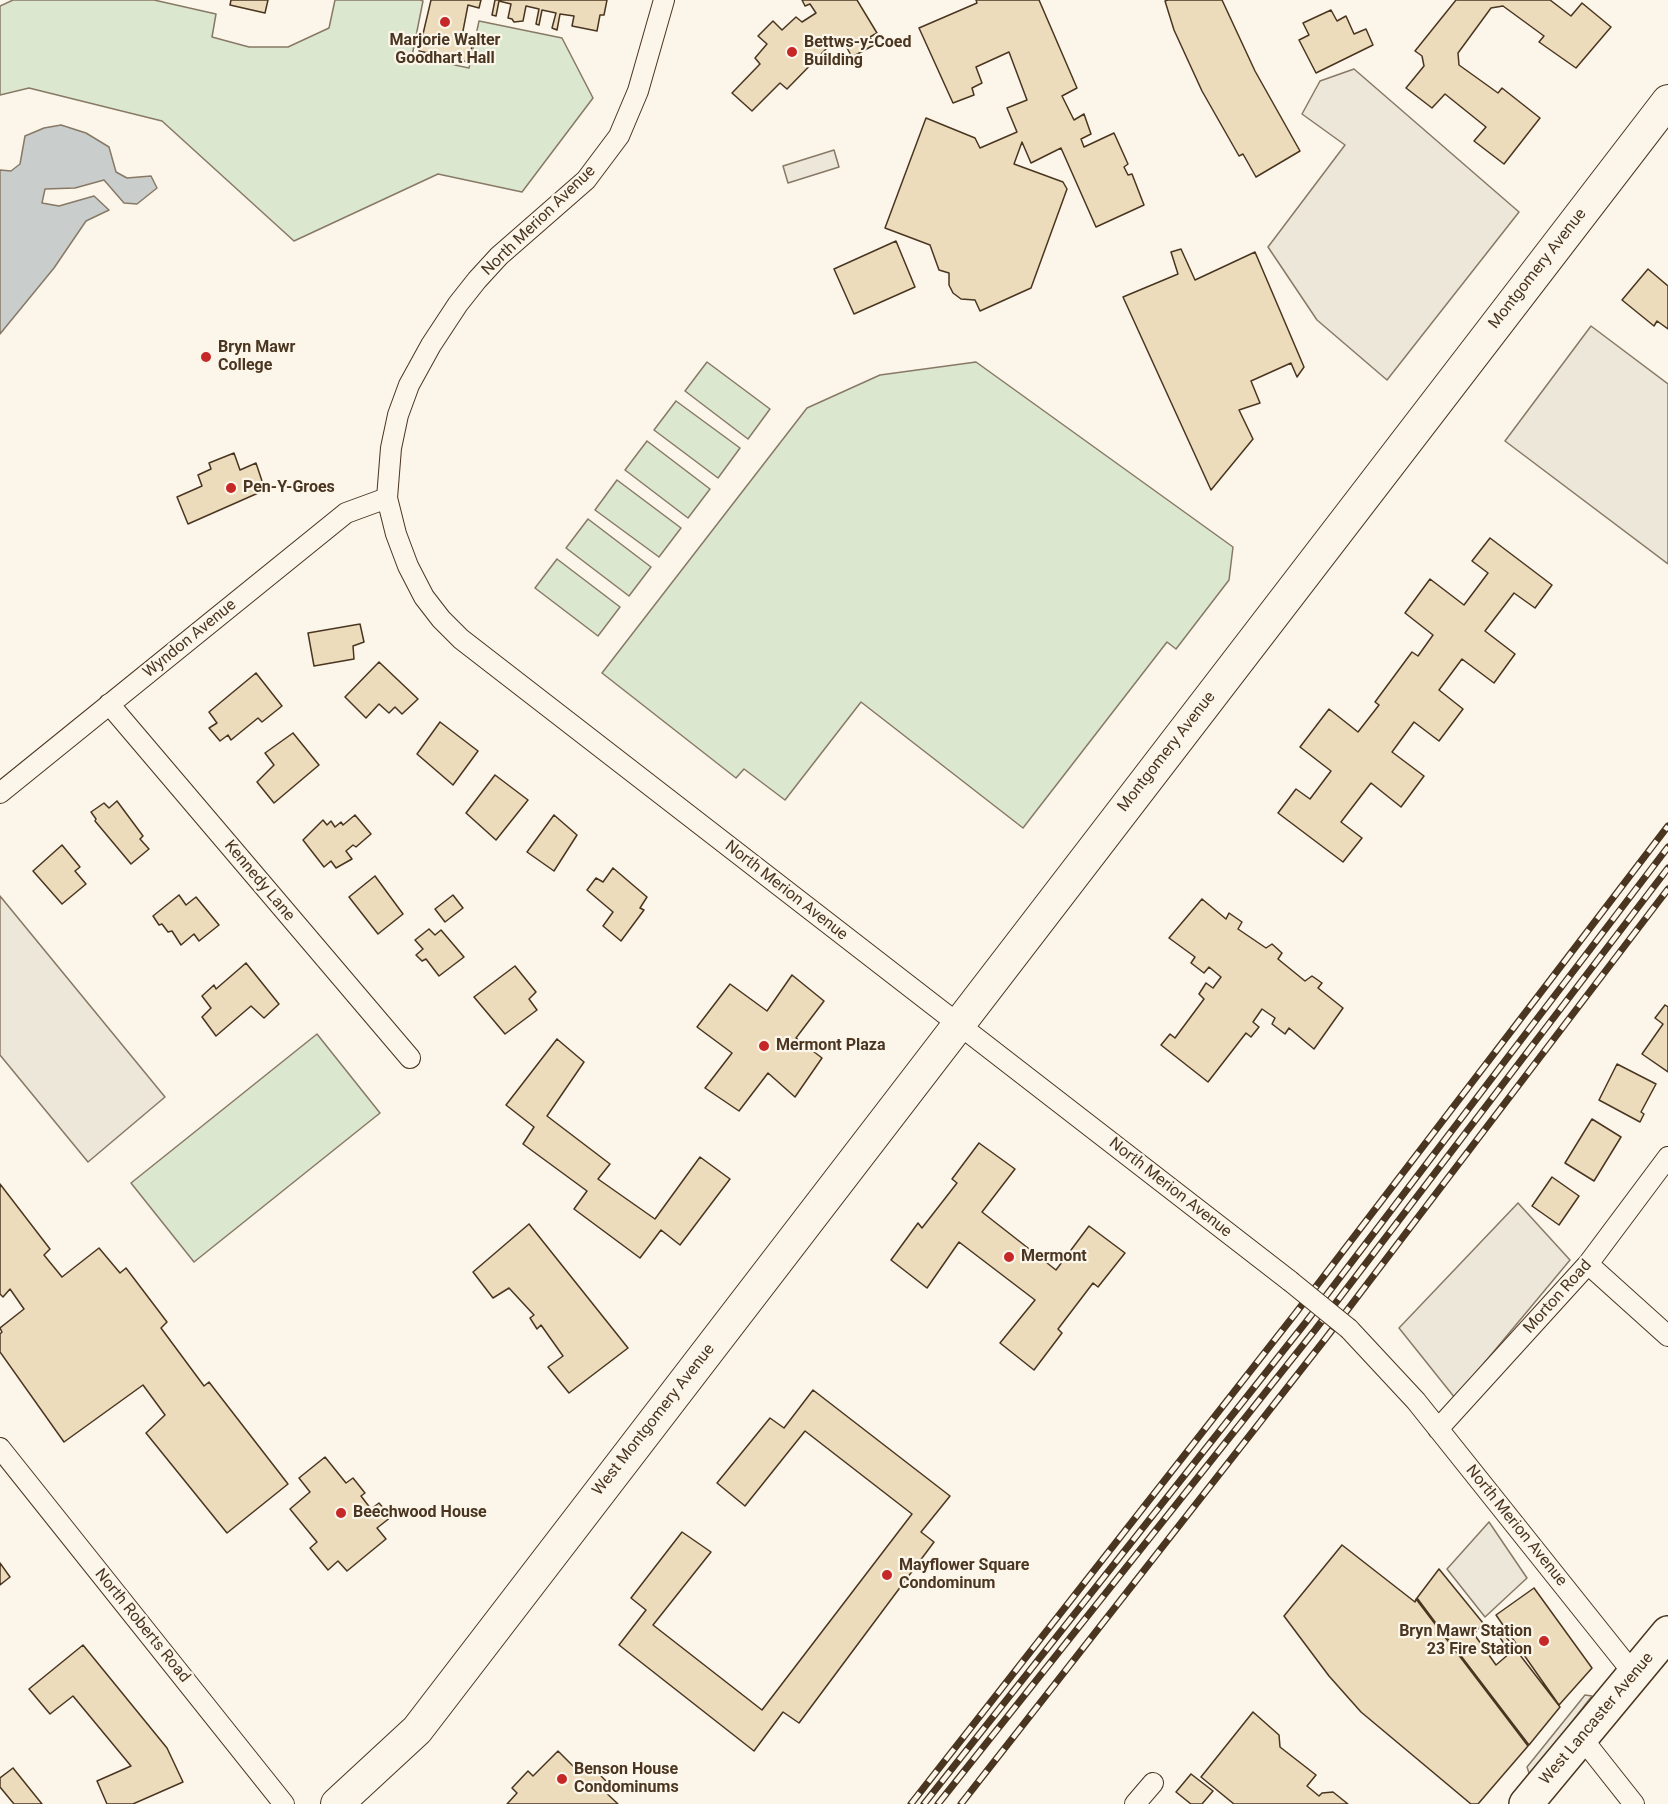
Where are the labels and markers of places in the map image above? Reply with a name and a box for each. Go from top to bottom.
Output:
marker: Marjorie Walter Goodhart Hall [438,15,452,29]
place label: Marjorie Walter Goodhart Hall [390,31,500,69]
place label: Bettws-y-Coed Building [804,33,911,71]
marker: Bettws-y-Coed Building [785,45,799,59]
place label: Bryn Mawr College [218,338,295,376]
marker: Bryn Mawr College [199,350,213,364]
place label: Pen-Y-Groes [243,478,335,498]
marker: Pen-Y-Groes [224,481,238,495]
place label: Mermont Plaza [776,1036,886,1056]
marker: Mermont Plaza [757,1039,771,1053]
place label: Mermont [1021,1247,1087,1267]
marker: Mermont [1002,1250,1016,1264]
place label: Beechwood House [353,1503,487,1523]
marker: Beechwood House [334,1506,348,1520]
place label: Mayflower Square Condominum [899,1556,1029,1594]
marker: Mayflower Square Condominum [880,1568,894,1582]
place label: Bryn Mawr Station 23 Fire Station [1399,1622,1532,1660]
marker: Bryn Mawr Station 23 Fire Station [1537,1634,1551,1648]
place label: Benson House Condominums [574,1760,679,1798]
marker: Benson House Condominums [555,1772,569,1786]

